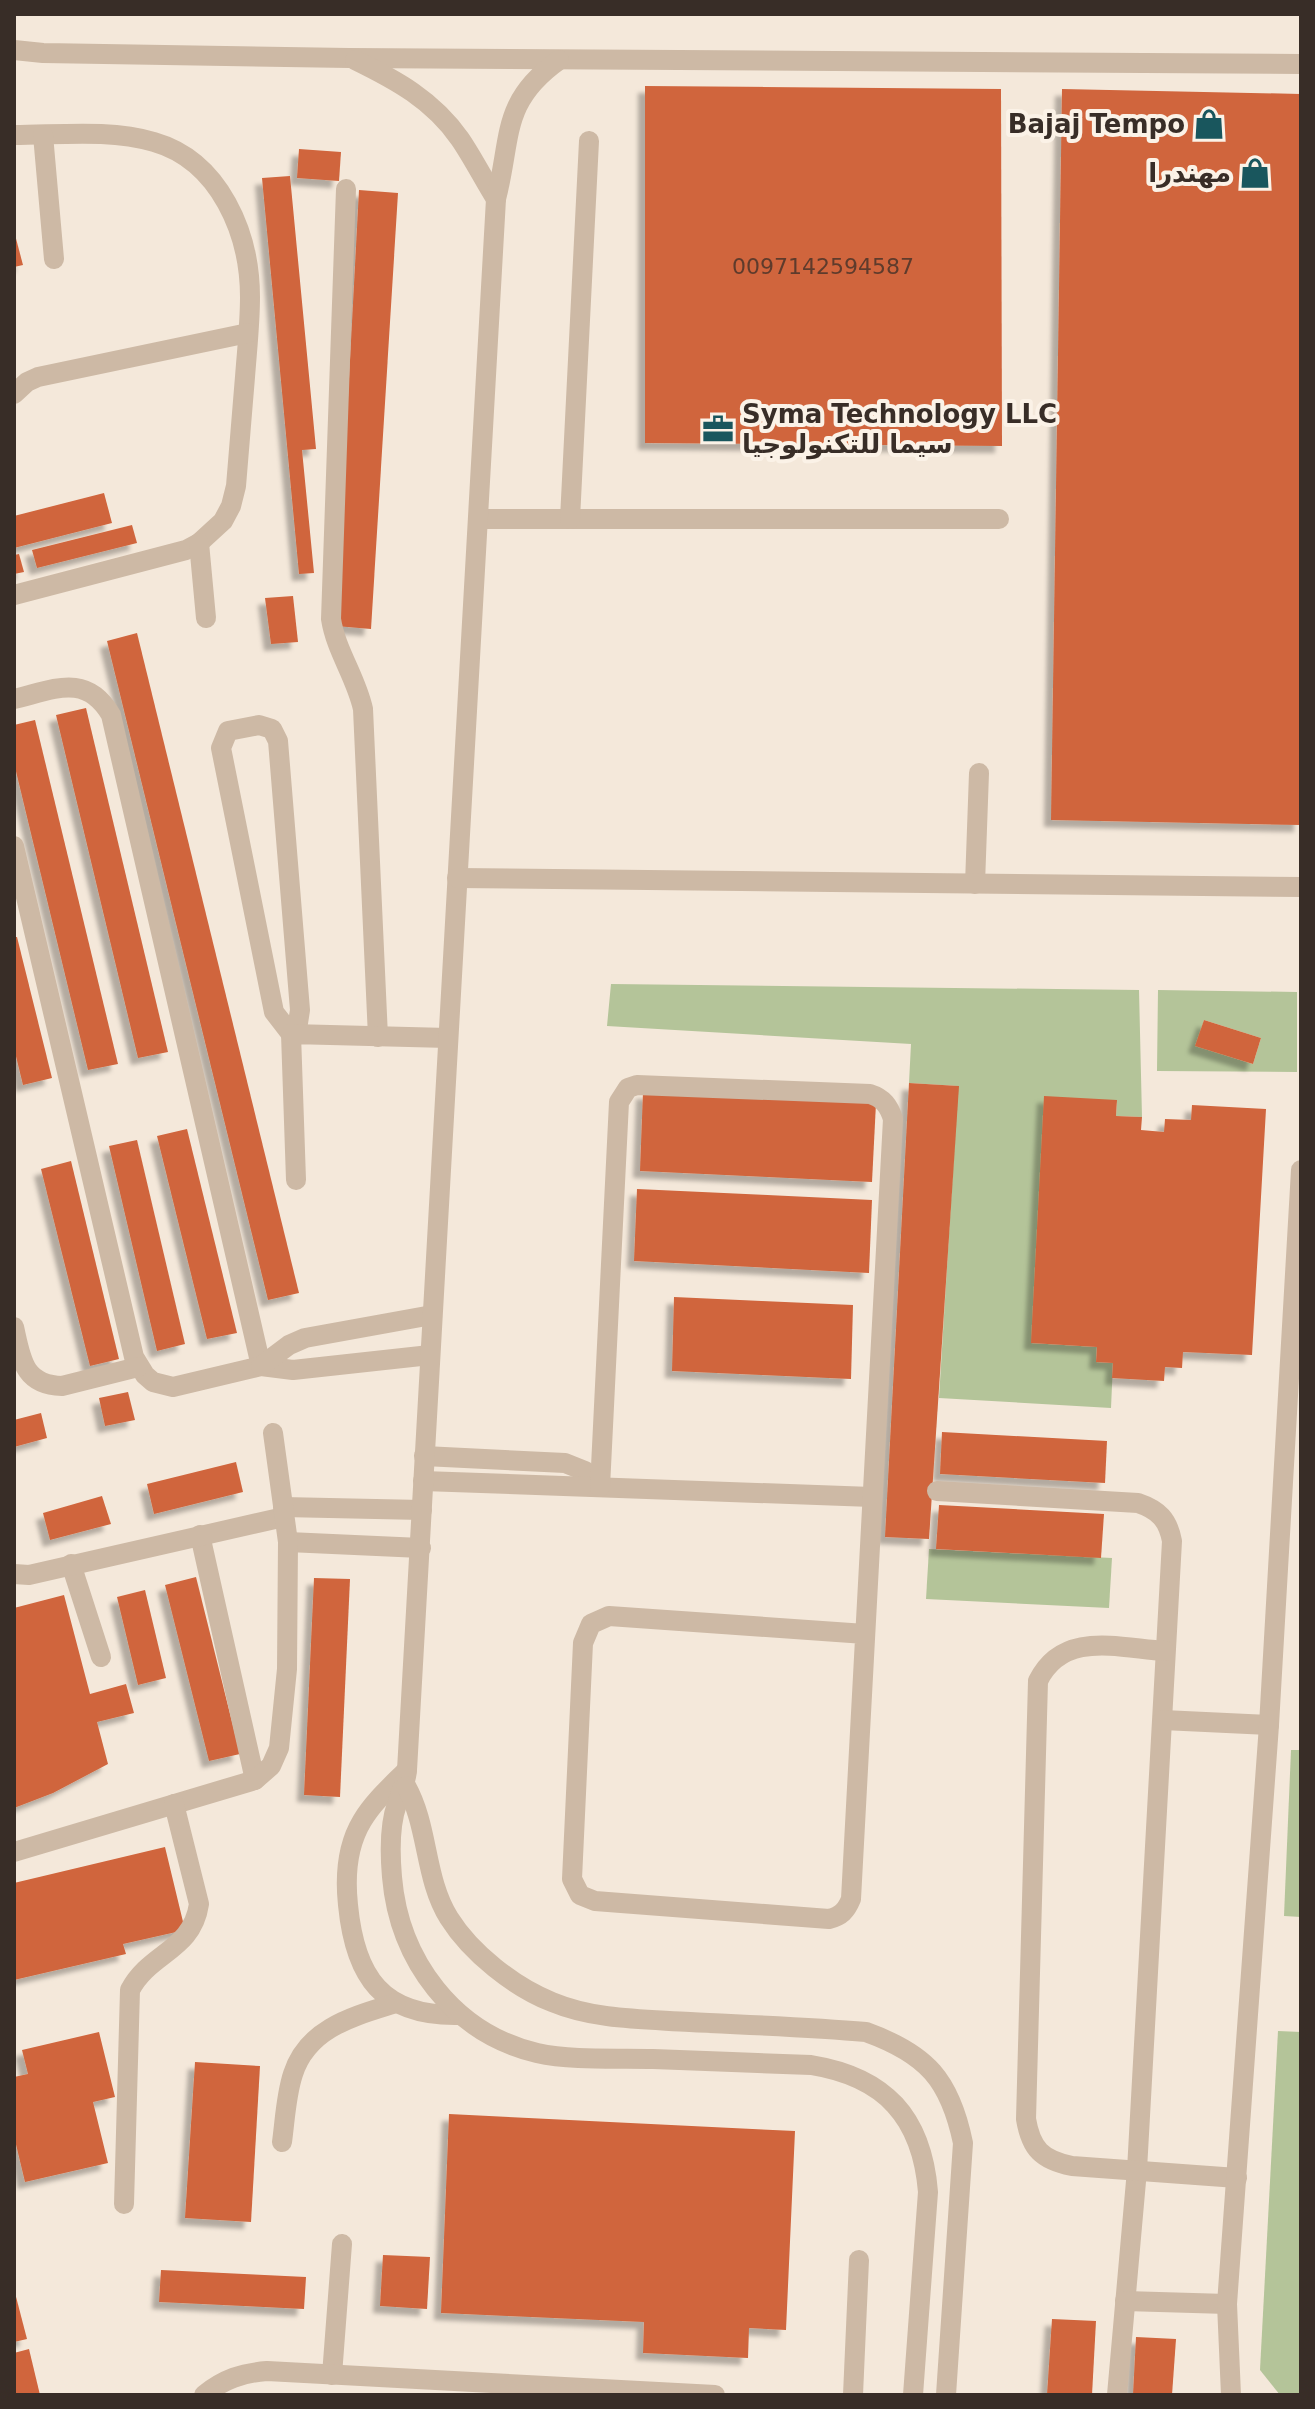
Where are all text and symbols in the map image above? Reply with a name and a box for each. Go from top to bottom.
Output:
shop icon: Bajaj Tempo [1192,107,1226,141]
place label: Bajaj Tempo [1008,109,1185,139]
shop icon: مهندرا [1238,156,1272,190]
place label: مهندرا [1148,158,1231,189]
house number: 0097142594587 [732,254,914,279]
place label: Syma Technology LLC سيما للتكنولوجيا [742,399,1057,460]
office icon: Syma Technology LLC سيما للتكنولوجيا [701,412,735,446]

